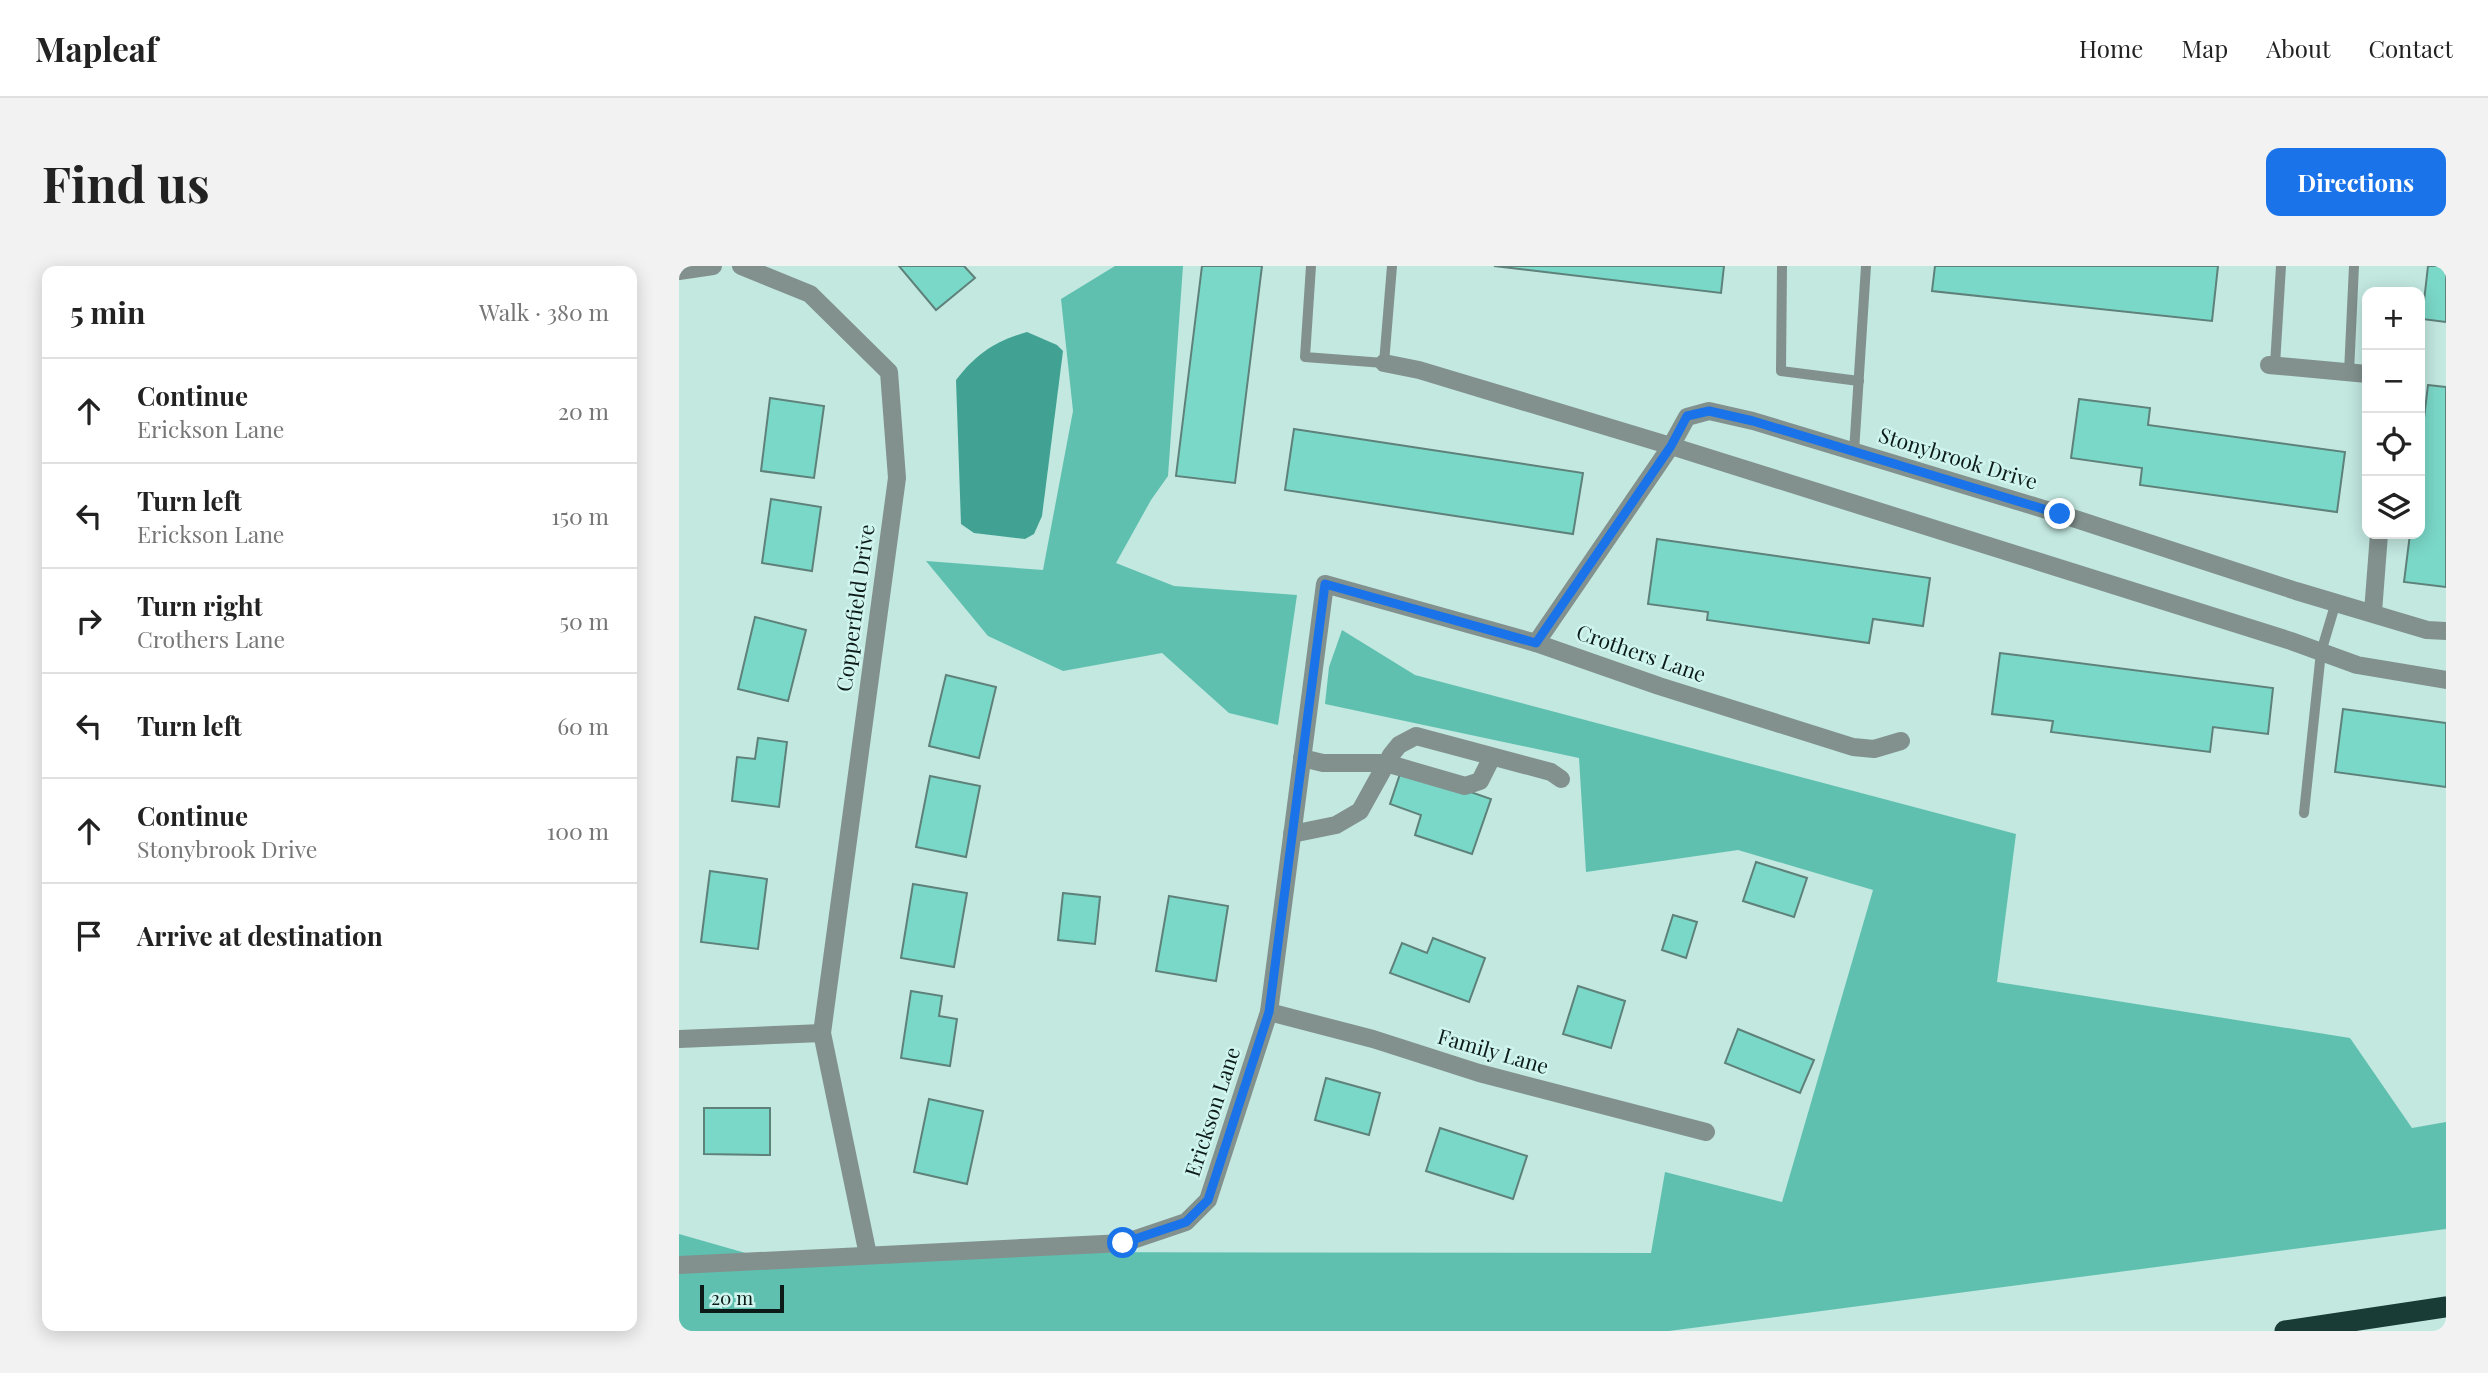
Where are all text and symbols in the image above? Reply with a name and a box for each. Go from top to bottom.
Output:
text: Mapleaf [35,26,158,70]
text: Home [2079,32,2143,64]
text: Map [2181,32,2228,64]
text: About [2266,32,2330,64]
text: Contact [2368,32,2453,64]
button: Directions [2266,148,2446,216]
text: Find us [42,150,210,215]
map controls [2362,287,2425,539]
button: + [2362,287,2425,350]
text: 5 min [70,292,145,332]
text: Walk · 380 m [479,296,609,327]
button: − [2362,350,2425,413]
text: Continue [137,378,248,413]
icon: ahead [70,392,108,430]
text: 20 m [558,395,609,426]
text: Erickson Lane [137,413,285,444]
button: locate [2362,413,2425,476]
street label: Stonybrook Drive [1876,420,2041,495]
button: layers [2362,476,2425,539]
text: Turn left [137,483,242,518]
icon: left [70,497,108,535]
route end [2044,498,2075,529]
text: 150 m [551,500,609,531]
text: Erickson Lane [137,518,285,549]
street label: Copperfield Drive [828,522,880,693]
text: Turn right [137,588,263,623]
icon: right [70,602,108,640]
text: 50 m [560,605,609,636]
street label: Crothers Lane [1573,617,1710,687]
text: Crothers Lane [137,623,285,654]
icon: left [70,707,108,745]
text: Turn left [137,708,242,743]
text: 60 m [557,710,609,741]
text: Continue [137,798,248,833]
icon: ahead [70,812,108,850]
text: 100 m [547,815,609,846]
text: Stonybrook Drive [137,833,317,864]
icon: arrive [70,917,108,955]
text: Arrive at destination [137,918,383,953]
street label: Family Lane [1435,1021,1552,1079]
street label: Erickson Lane [1177,1043,1245,1180]
route start [1107,1227,1138,1258]
scale bar [700,1282,784,1314]
text: 20 m [711,1284,753,1310]

